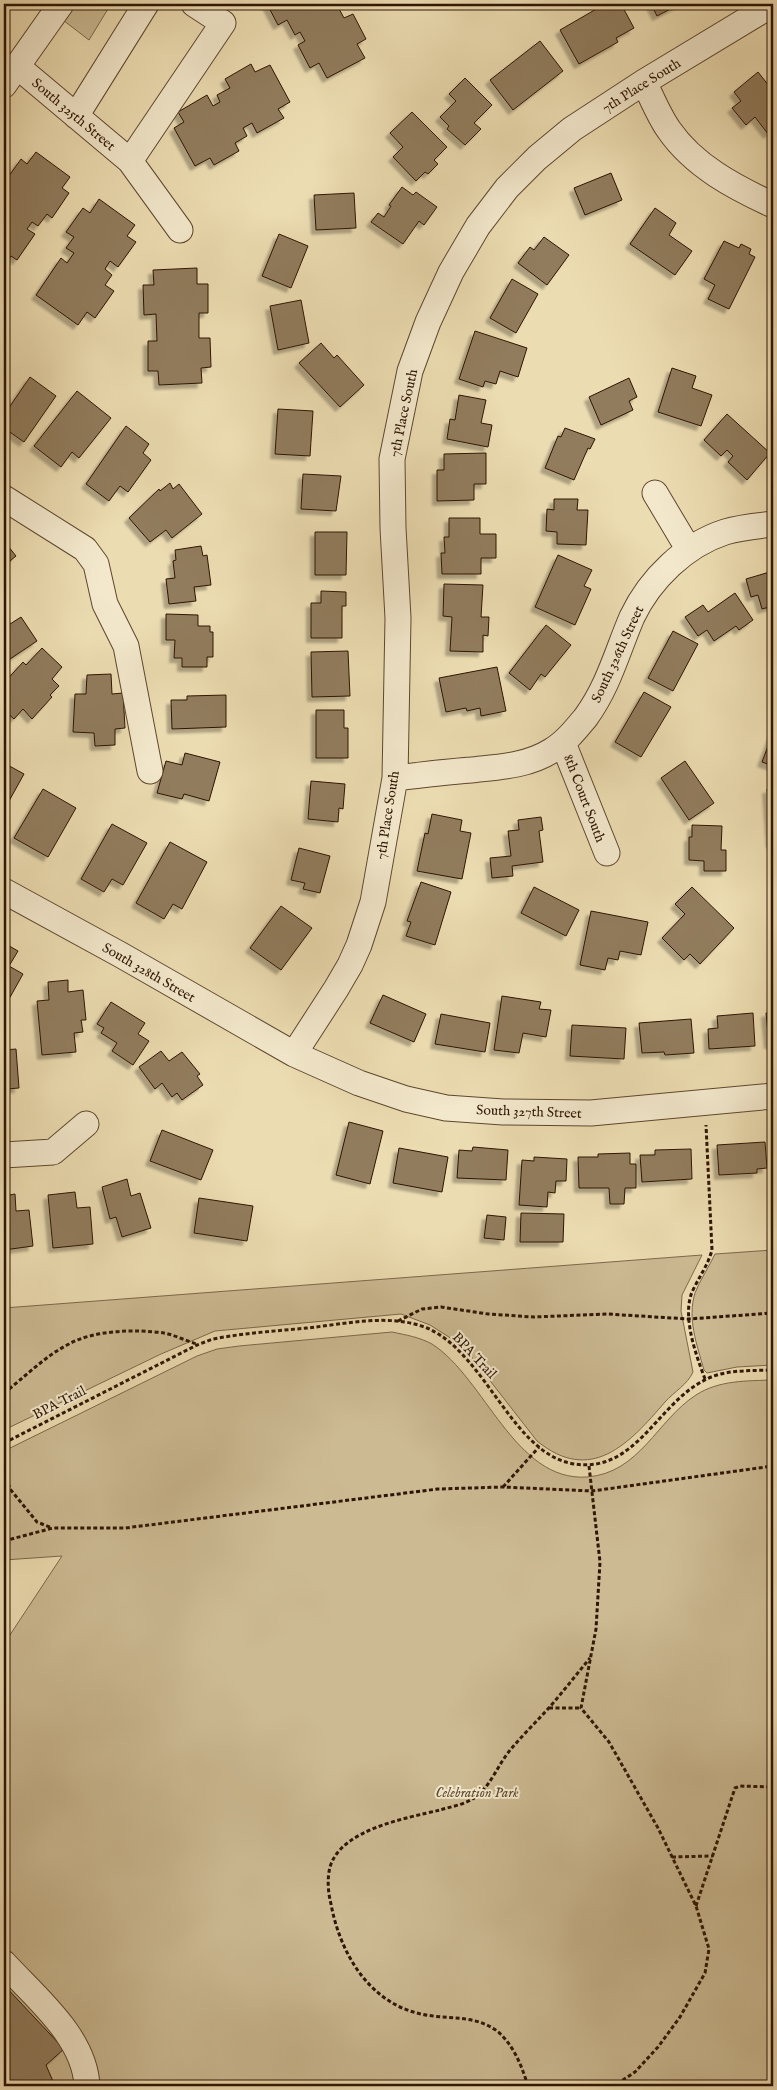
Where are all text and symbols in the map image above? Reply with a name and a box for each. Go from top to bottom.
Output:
street label: 7th Place South [599,54,685,117]
street label: South 325th Street [28,74,119,155]
street label: 7th Place South [386,367,422,459]
street label: South 326th Street [588,603,648,706]
street label: 8th Court South [559,752,609,845]
street label: 7th Place South [372,769,404,861]
street label: South 328th Street [99,939,198,1007]
street label: South 327th Street [476,1101,582,1123]
street label: BPA Trail [448,1329,501,1383]
street label: BPA Trail [30,1382,89,1424]
park label: Celebration Park [435,1784,519,1802]

